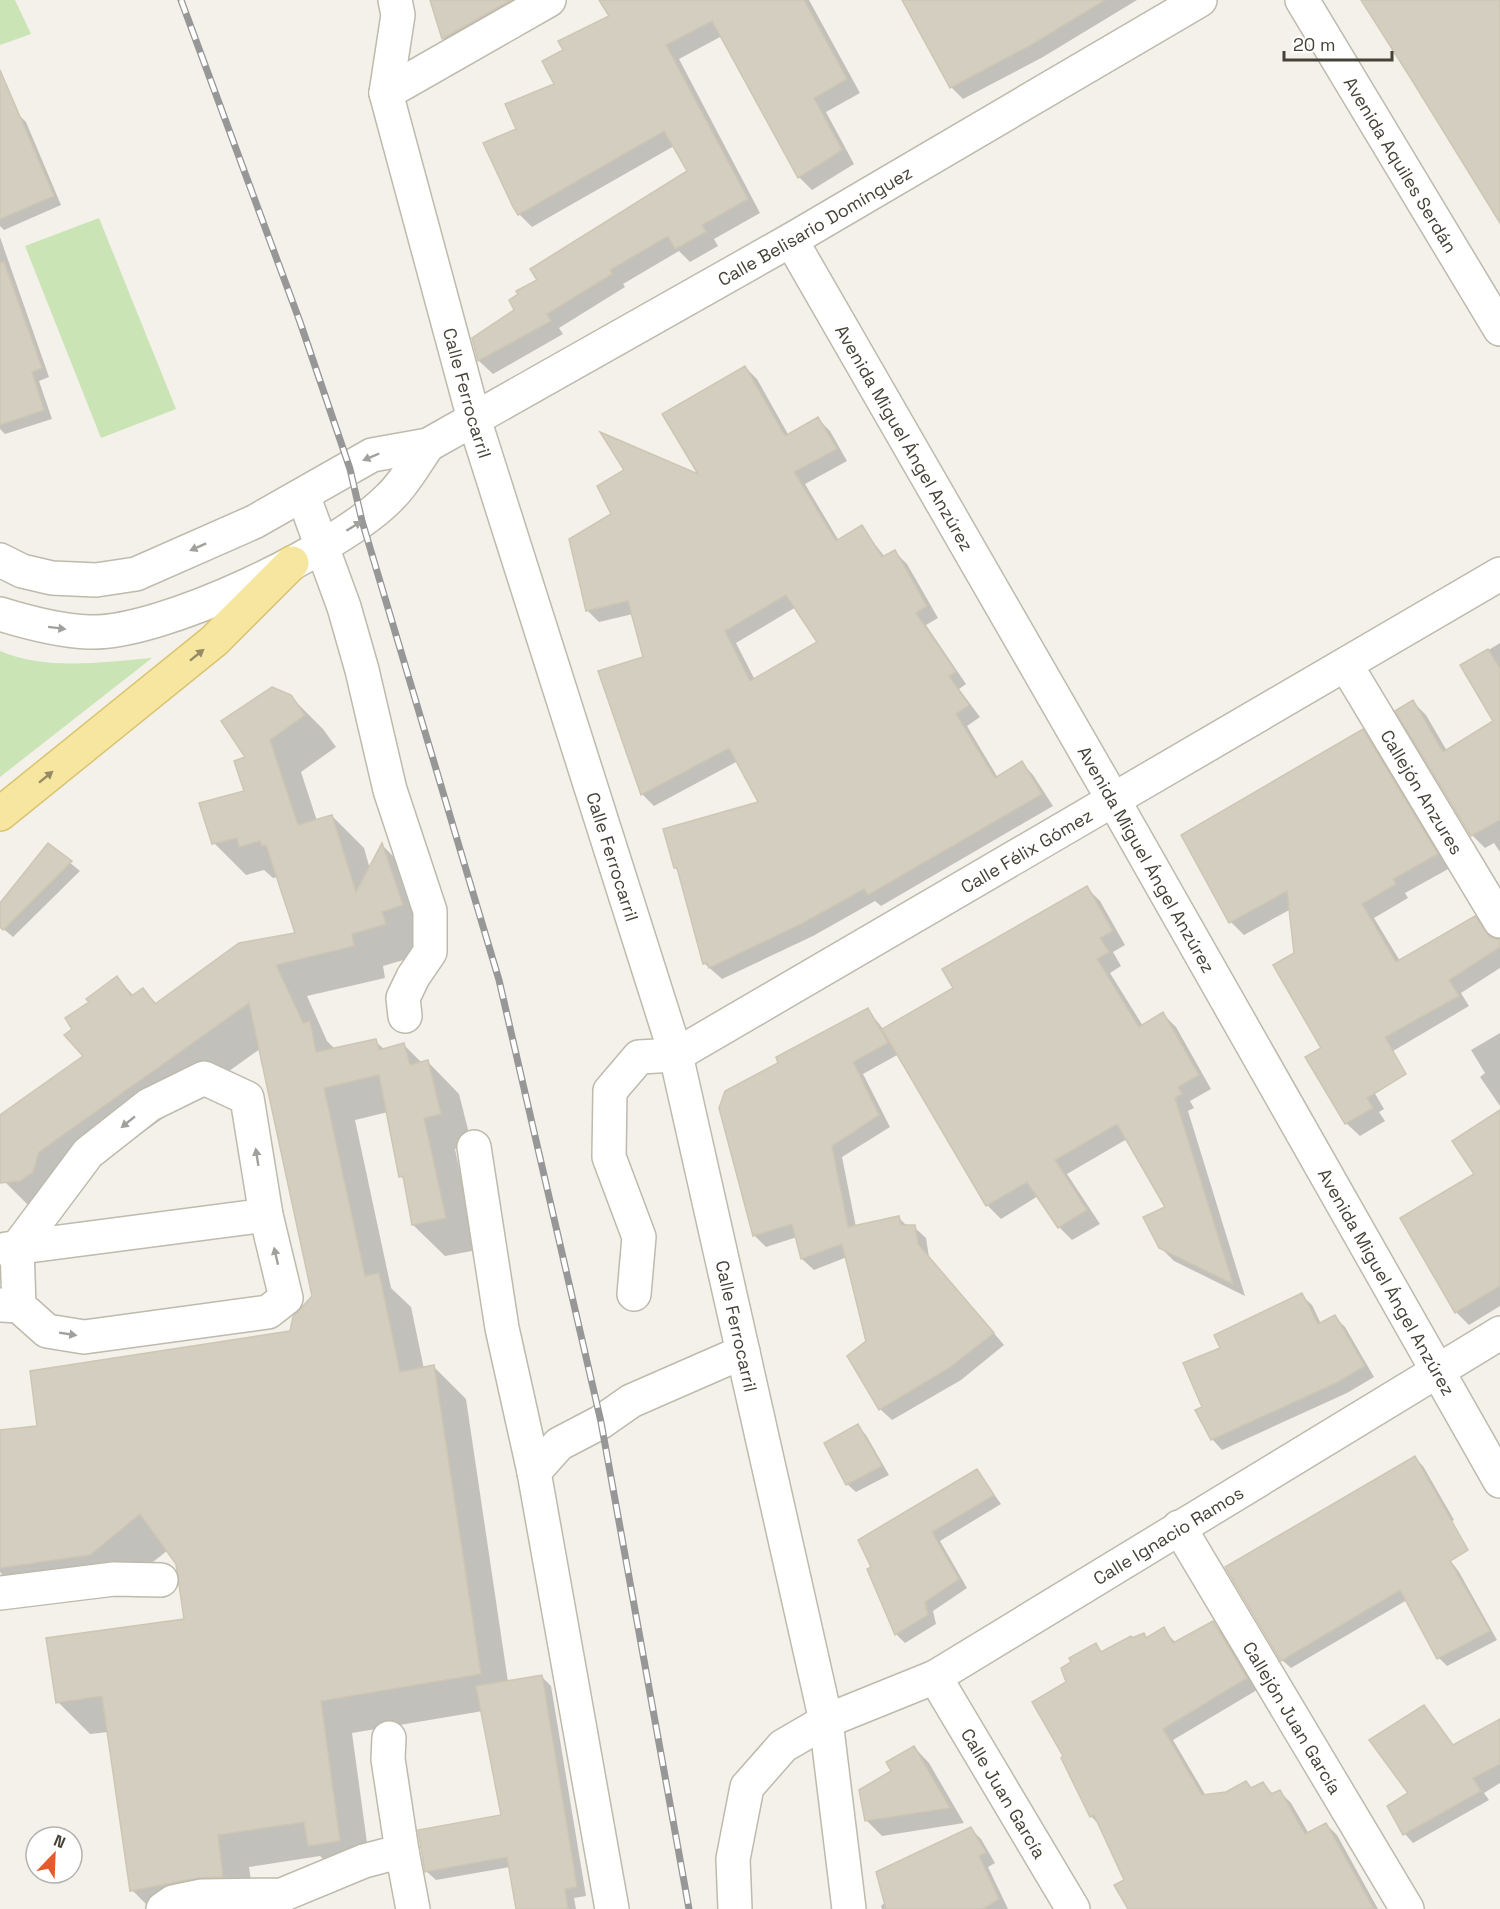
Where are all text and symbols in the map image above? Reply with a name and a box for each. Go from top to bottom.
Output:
scale bar [1284,24,1392,62]
text: 20 m [1293,33,1336,56]
street label: Avenida Aquiles Serdán [1339,72,1463,257]
street label: Calle Belisario Domínguez [713,160,916,291]
street label: Avenida Miguel Ángel Anzúrez [831,320,979,555]
street label: Calle Ferrocarril [438,325,497,461]
one-way arrow [361,452,379,462]
one-way arrow [346,521,362,532]
one-way arrow [189,542,207,552]
one-way arrow [47,623,66,633]
one-way arrow [189,648,205,661]
street label: Callejón Anzures [1376,725,1469,859]
street label: Avenida Miguel Ángel Anzúrez [1073,741,1220,977]
one-way arrow [38,772,53,784]
street label: Calle Ferrocarril [582,789,644,924]
street label: Calle Félix Gómez [956,803,1096,898]
one-way arrow [120,1115,136,1128]
one-way arrow [252,1147,261,1166]
street label: Avenida Miguel Ángel Anzúrez [1313,1164,1460,1399]
one-way arrow [271,1247,281,1266]
street label: Calle Ferrocarril [711,1258,763,1394]
one-way arrow [58,1330,77,1339]
street label: Calle Ignacio Ramos [1089,1481,1247,1590]
street label: Callejón Juan García [1238,1637,1347,1798]
street label: Calle Juan García [956,1724,1052,1862]
north arrow [24,1825,84,1885]
text: N [51,1830,69,1853]

